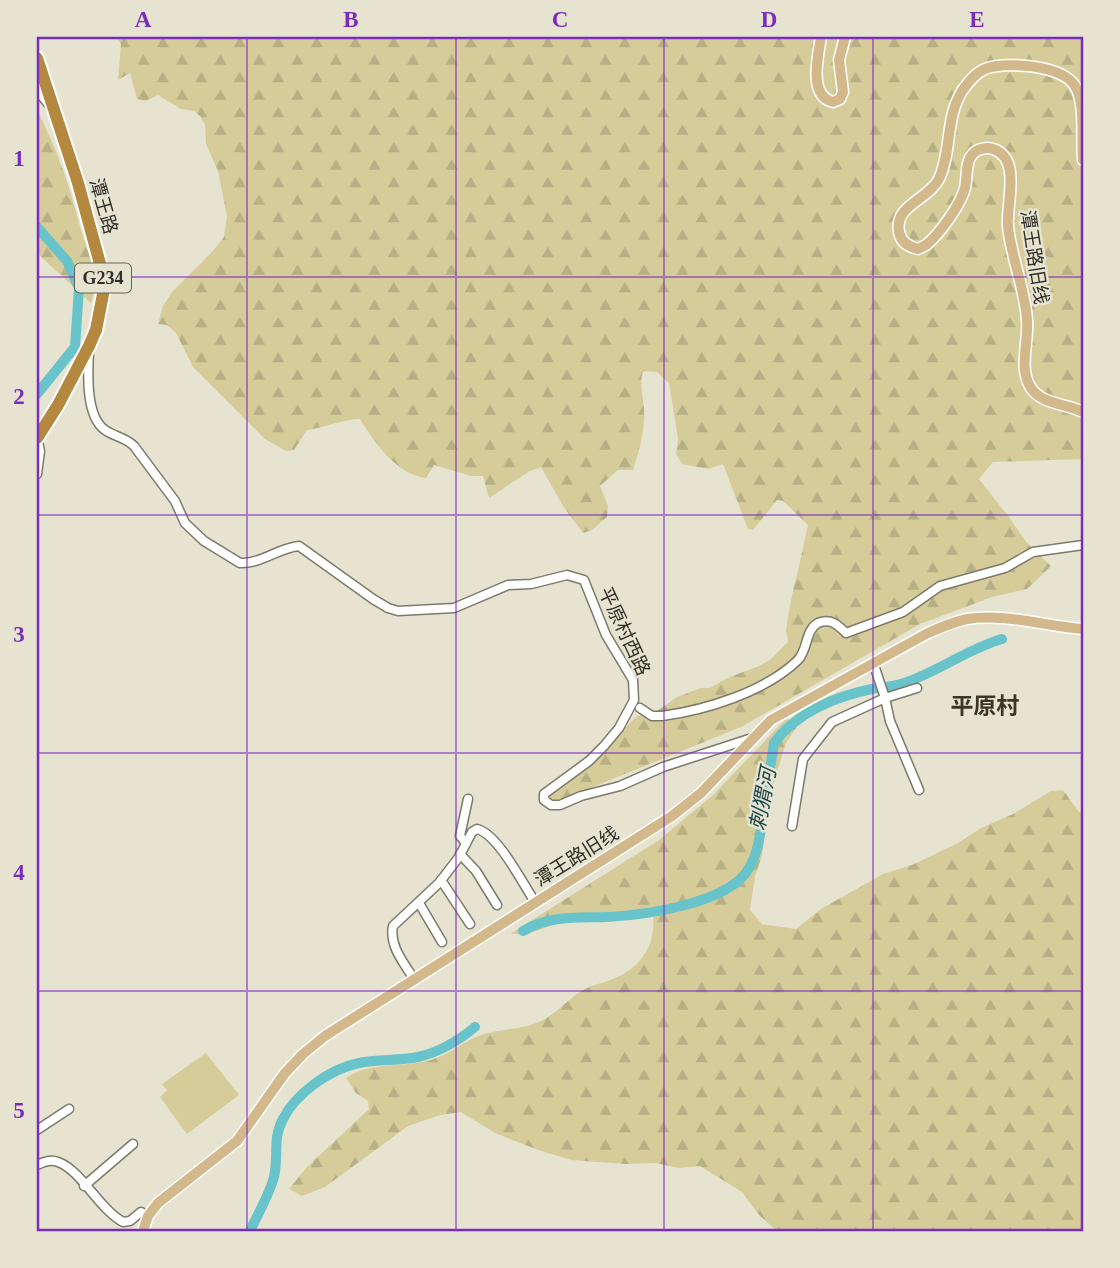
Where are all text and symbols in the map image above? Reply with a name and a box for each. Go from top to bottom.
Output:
text: A [135,7,152,32]
text: B [343,7,359,32]
text: C [552,7,568,32]
text: D [761,7,777,32]
text: E [969,7,985,32]
text: 1 [13,146,25,171]
street label: 潭王路 [86,176,121,236]
street label: 潭王路旧线 [1017,209,1052,306]
road number: G234 [75,264,131,292]
text: 2 [13,384,25,409]
street label: 平原村西路 [595,584,654,679]
text: 3 [13,622,25,647]
district label: 平原村 [951,694,1020,719]
water label: 刺猬河 [745,762,782,832]
street label: 潭王路旧线 [530,822,622,891]
text: 4 [13,860,25,885]
text: 5 [13,1098,25,1123]

